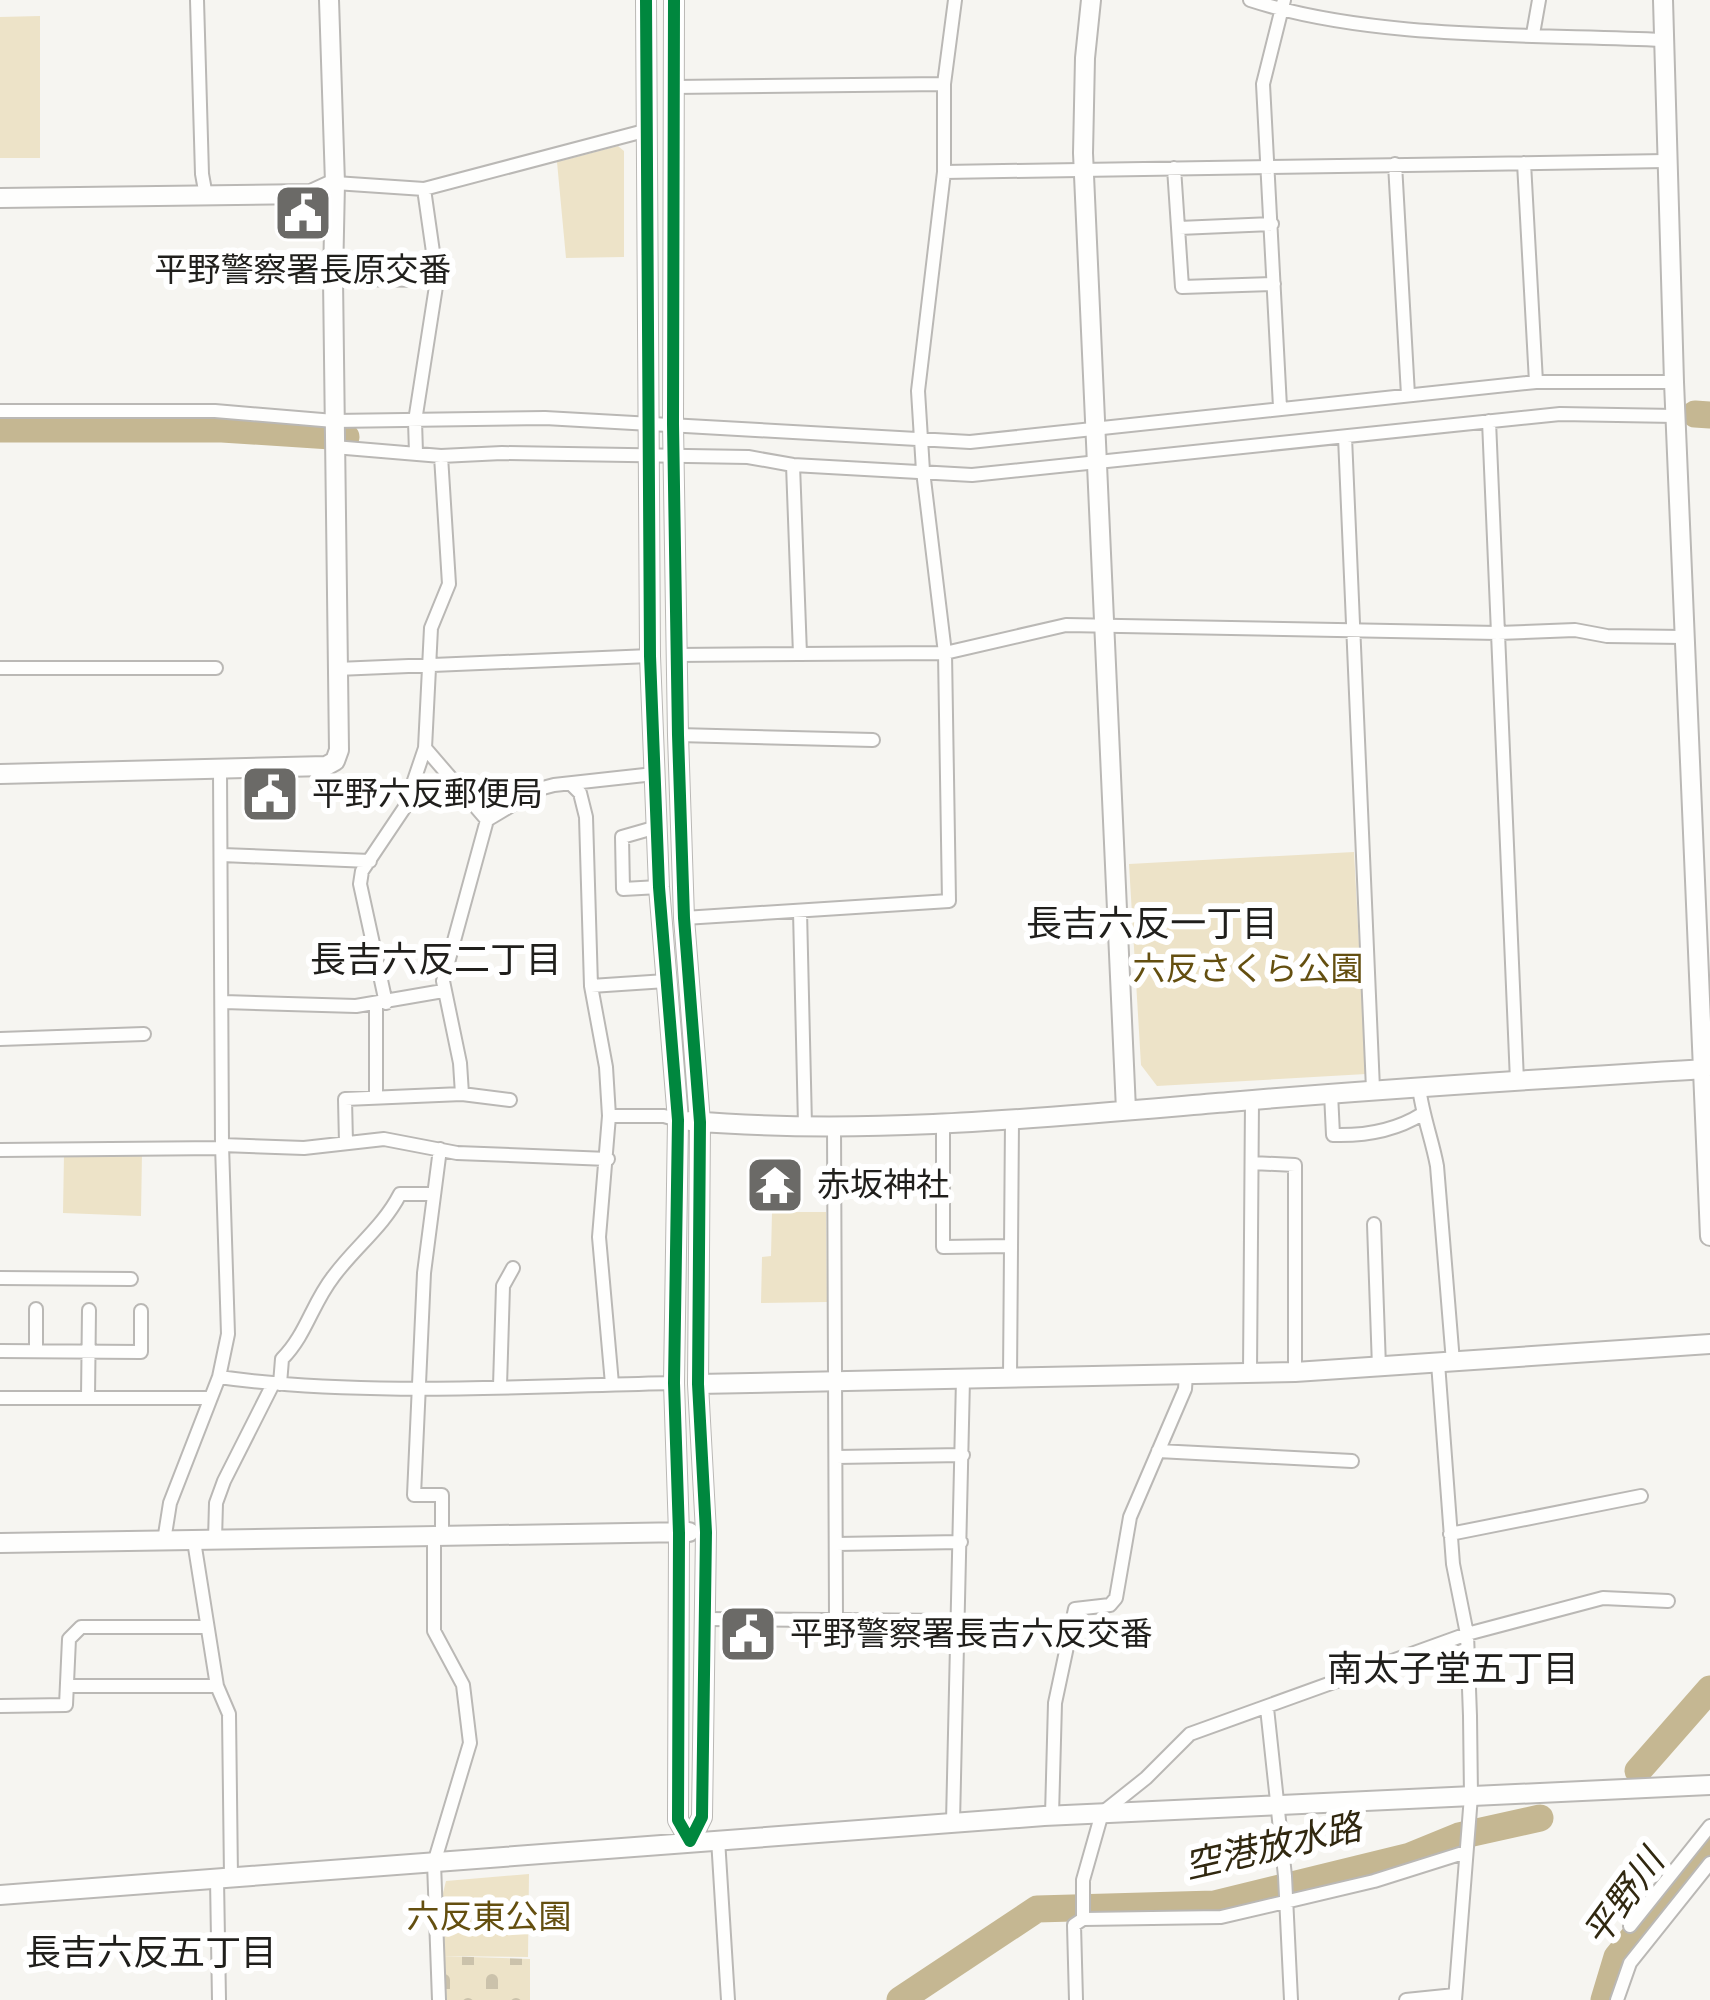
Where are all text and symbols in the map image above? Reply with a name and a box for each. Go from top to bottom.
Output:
public building icon: 平野警察署長原交番 [272,182,334,244]
place label: 平野警察署長原交番 [155,251,452,290]
public building icon: 平野六反郵便局 [239,763,301,825]
place label: 平野六反郵便局 [312,775,543,814]
district label: 長吉六反一丁目 [1026,903,1278,946]
district label: 長吉六反二丁目 [310,939,562,982]
park label: 六反さくら公園 [1133,950,1364,989]
temple icon: 赤坂神社 [744,1154,806,1216]
place label: 赤坂神社 [817,1166,949,1205]
public building icon: 平野警察署長吉六反交番 [717,1603,779,1665]
place label: 平野警察署長吉六反交番 [790,1615,1153,1654]
district label: 南太子堂五丁目 [1327,1648,1579,1691]
water label: 空港放水路 [1180,1805,1368,1888]
water label: 平野川 [1575,1838,1675,1954]
park label: 六反東公園 [407,1898,572,1937]
district label: 長吉六反五丁目 [25,1932,277,1975]

